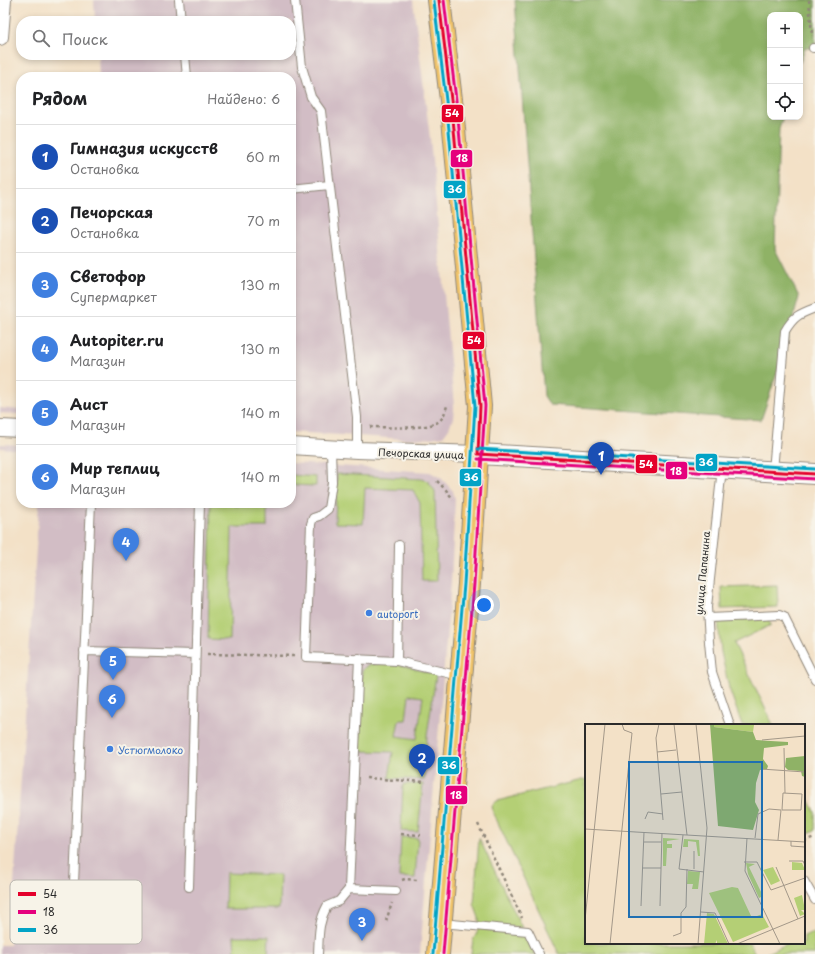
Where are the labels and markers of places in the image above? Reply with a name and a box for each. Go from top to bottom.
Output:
pin: 1 [588,442,614,475]
pin: 4 [113,528,139,561]
place label: autoport [377,606,418,621]
marker: autoport [364,608,374,618]
pin: 5 [100,647,126,680]
pin: 6 [99,685,125,718]
place label: Устюгмолоко [118,742,183,757]
marker: Устюгмолоко [105,744,115,754]
pin: 2 [409,744,435,777]
pin: 3 [349,908,375,941]

